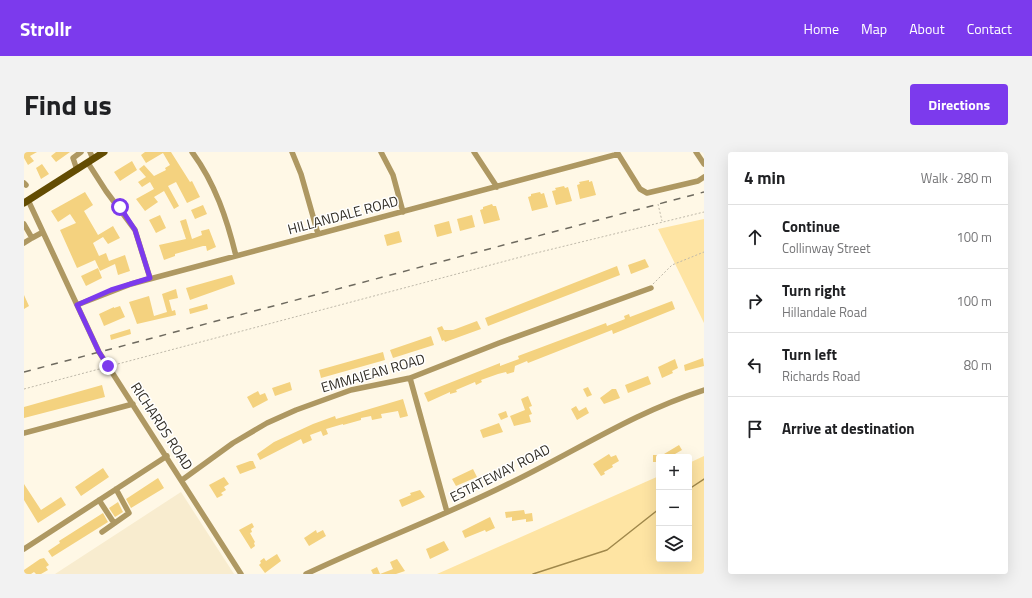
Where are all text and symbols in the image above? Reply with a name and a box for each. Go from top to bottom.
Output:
text: Strollr [20,14,72,43]
text: Home [804,18,839,39]
text: Map [861,18,887,39]
text: About [909,18,945,39]
text: Contact [967,18,1012,39]
text: Find us [24,83,112,126]
button: Directions [910,84,1008,125]
text: 4 min [744,165,785,191]
text: Walk · 280 m [921,168,992,188]
street label: HILLANDALE ROAD [285,190,401,239]
route start [111,198,129,216]
text: Continue [782,215,840,238]
icon: ahead [744,226,766,248]
text: 100 m [956,227,992,247]
text: Collinway Street [782,238,871,258]
text: Turn right [782,279,846,302]
icon: right [744,290,766,312]
text: 100 m [956,291,992,311]
text: Hillandale Road [782,302,867,322]
text: Turn left [782,343,837,366]
street label: EMMAJEAN ROAD [318,348,427,397]
icon: left [744,354,766,376]
text: 80 m [964,355,992,375]
route end [99,357,117,375]
text: Richards Road [782,366,860,386]
street label: RICHARDS ROAD [126,378,199,474]
text: Arrive at destination [782,417,915,440]
icon: arrive [744,418,766,440]
street label: ESTATEWAY ROAD [446,438,554,507]
map controls [656,454,692,562]
button: + [656,454,692,490]
button: − [656,490,692,526]
button: layers [656,526,692,562]

